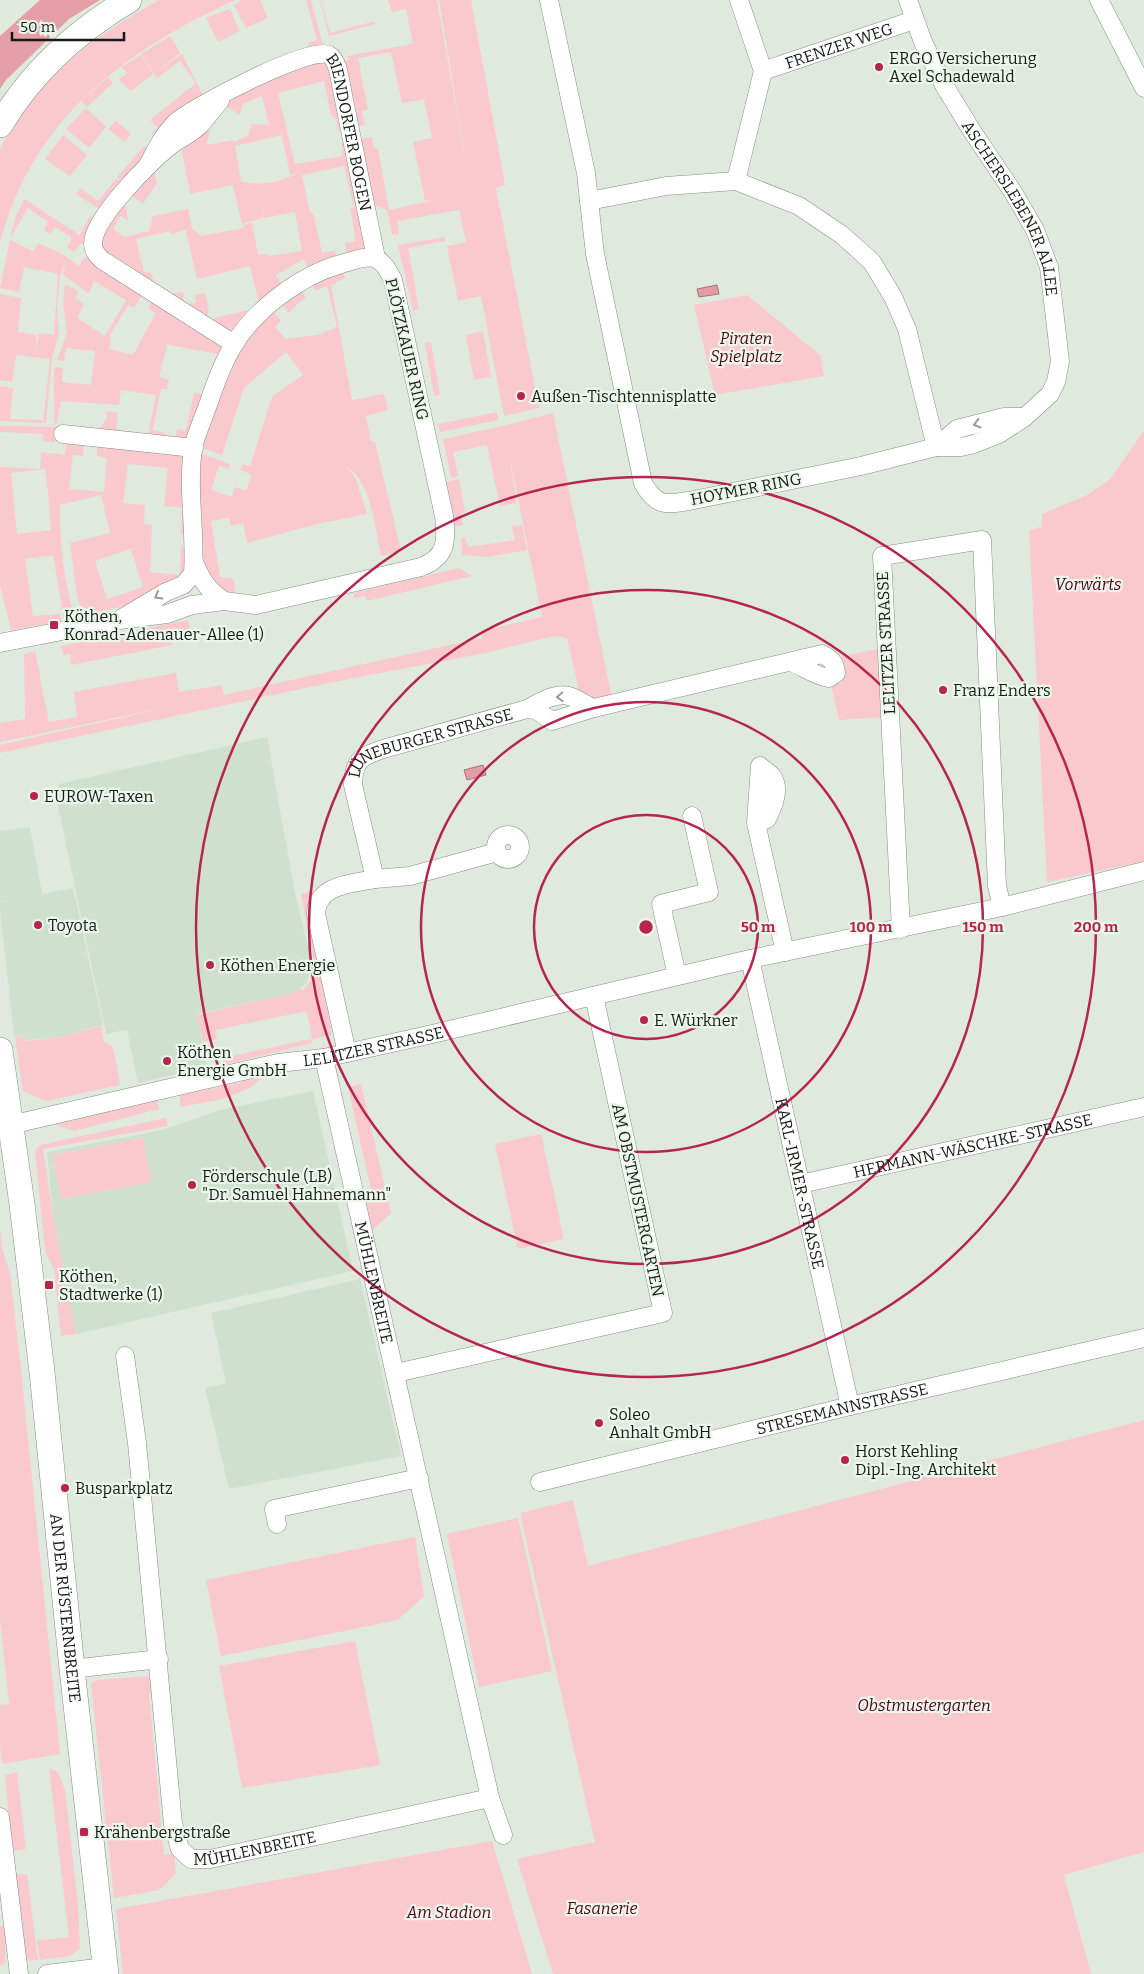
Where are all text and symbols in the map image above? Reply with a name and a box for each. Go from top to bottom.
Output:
scale bar [12,10,125,42]
text: 50 m [20,18,56,36]
street label: FRENZER WEG [783,18,895,72]
street label: BIENDORFER BOGEN [323,49,376,213]
place label: ERGO Versicherung Axel Schadewald [889,49,1037,86]
marker: ERGO Versicherung Axel Schadewald [873,61,885,73]
street label: ASCHERSLEBENER ALLEE [958,117,1062,297]
street label: PLÖTZKAUER RING [381,276,433,422]
park label: Piraten Spielplatz [710,329,782,366]
place label: Außen-Tischtennisplatte [531,387,716,406]
marker: Außen-Tischtennisplatte [515,390,527,402]
one-way arrow [974,419,982,429]
street label: HOYMER RING [689,469,803,509]
street label: LELITZER STRASSE [873,571,899,715]
park label: Vorwärts [1055,575,1122,594]
one-way arrow [154,590,163,600]
place label: Köthen, Konrad-Adenauer-Allee (1) [64,607,264,644]
marker: Köthen, Konrad-Adenauer-Allee (1) [48,619,60,631]
place label: Franz Enders [953,681,1051,700]
marker: Franz Enders [937,684,949,696]
one-way arrow [556,691,564,702]
street label: LÜNEBURGER STRASSE [344,704,515,779]
place label: EUROW-Taxen [44,787,153,806]
marker: EUROW-Taxen [28,790,40,802]
place label: Toyota [48,916,97,935]
centre of rings [637,918,655,936]
text: 50 m [741,918,776,936]
text: 100 m [850,918,893,936]
text: 150 m [962,918,1004,936]
text: 200 m [1074,918,1119,936]
marker: Toyota [32,919,44,931]
place label: Köthen Energie [220,956,335,975]
marker: Köthen Energie [204,959,216,971]
place label: E. Würkner [654,1011,738,1030]
marker: E. Würkner [638,1014,650,1026]
street label: LELITZER STRASSE [302,1022,446,1070]
place label: Köthen Energie GmbH [177,1043,287,1080]
marker: Köthen Energie GmbH [161,1055,173,1067]
street label: KARL-IRMER-STRASSE [772,1096,829,1271]
street label: AM OBSTMUSTERGARTEN [608,1102,668,1299]
street label: HERMANN-WÄSCHKE-STRASSE [851,1109,1094,1181]
place label: Förderschule (LB) "Dr. Samuel Hahnemann" [202,1167,391,1204]
marker: Förderschule (LB) "Dr. Samuel Hahnemann" [186,1179,198,1191]
street label: MÜHLENBREITE [351,1219,397,1345]
place label: Köthen, Stadtwerke (1) [59,1267,163,1304]
marker: Köthen, Stadtwerke (1) [43,1279,55,1291]
street label: STRESEMANNSTRASSE [754,1379,930,1438]
place label: Soleo Anhalt GmbH [609,1405,712,1442]
marker: Soleo Anhalt GmbH [593,1417,605,1429]
place label: Horst Kehling Dipl.-Ing. Architekt [855,1442,997,1479]
marker: Horst Kehling Dipl.-Ing. Architekt [839,1454,851,1466]
place label: Busparkplatz [75,1479,173,1498]
marker: Busparkplatz [59,1482,71,1494]
street label: AN DER RÜSTERNBREITE [47,1513,85,1704]
park label: Obstmustergarten [857,1696,991,1715]
place label: Krähenbergstraße [94,1823,231,1842]
marker: Krähenbergstraße [78,1826,90,1838]
street label: MÜHLENBREITE [193,1827,318,1869]
park label: Fasanerie [566,1899,638,1918]
park label: Am Stadion [406,1903,491,1922]

